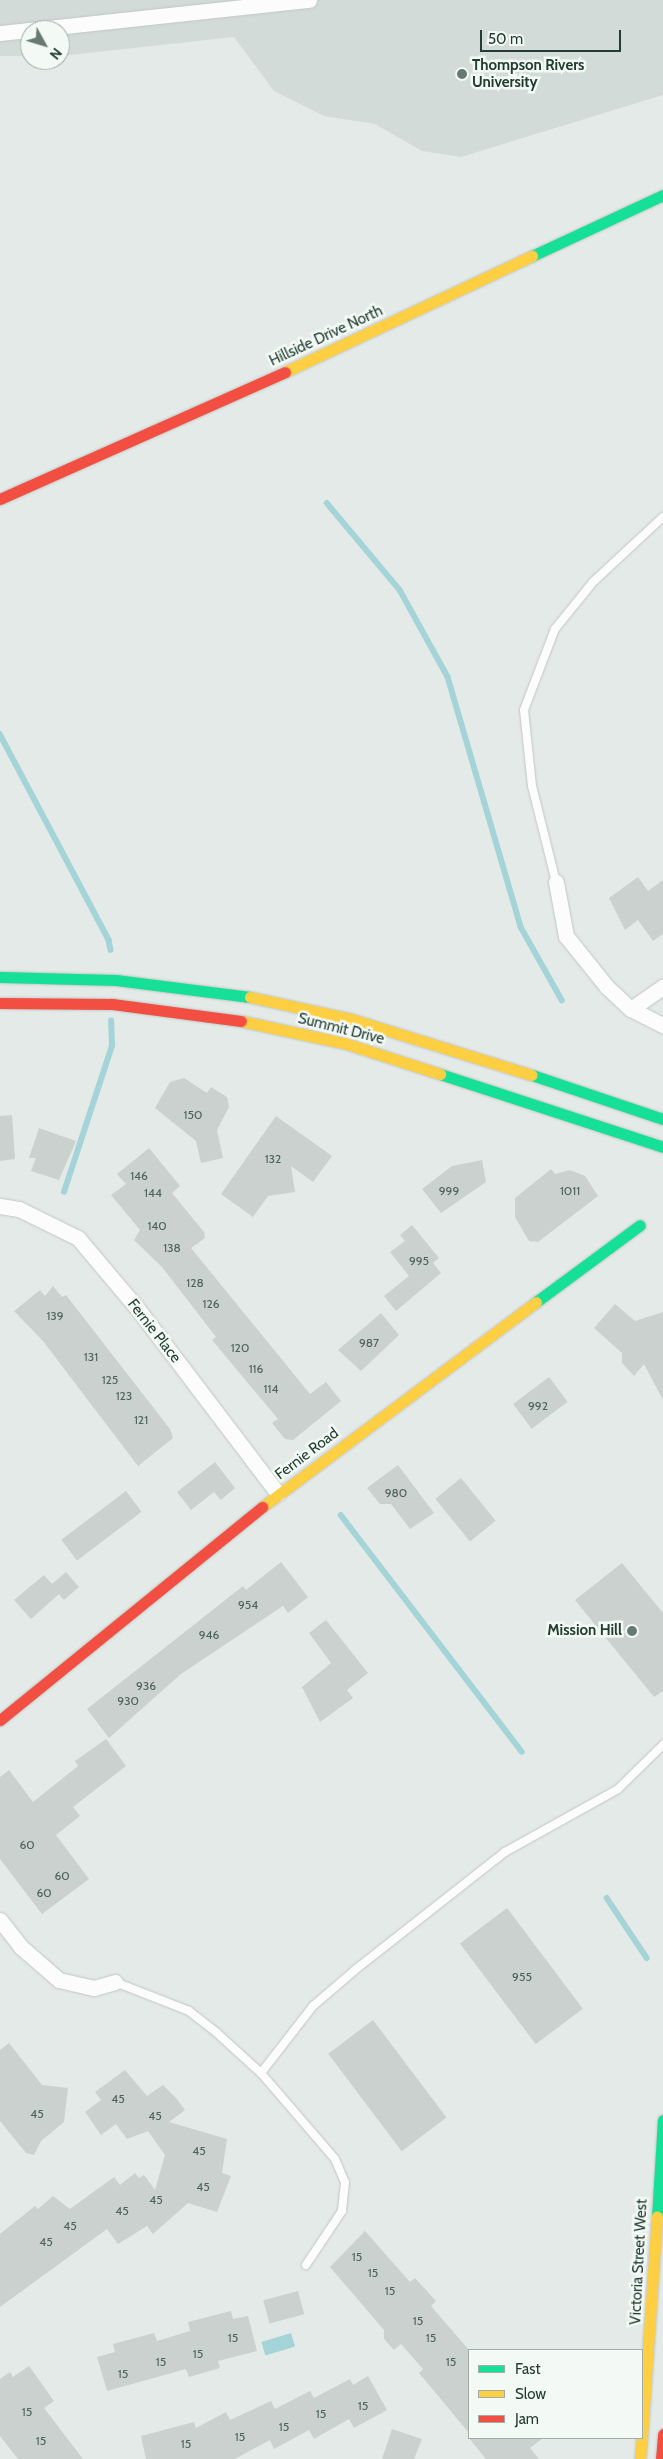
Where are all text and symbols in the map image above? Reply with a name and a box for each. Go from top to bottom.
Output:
north arrow [20,20,70,70]
scale bar [483,20,624,52]
text: 50 m [488,30,523,48]
text: N [46,44,66,63]
place label: Thompson Rivers University [472,56,584,91]
marker: Thompson Rivers University [456,68,468,80]
street label: Hillside Drive North [266,302,386,370]
street label: Summit Drive [296,1010,386,1048]
house number: 150 [184,1108,202,1122]
house number: 132 [265,1152,281,1166]
house number: 146 [130,1169,148,1183]
house number: 999 [439,1184,459,1198]
house number: 1011 [560,1184,580,1198]
house number: 144 [144,1186,162,1200]
house number: 140 [147,1219,167,1233]
house number: 138 [163,1241,181,1255]
house number: 995 [409,1254,429,1268]
house number: 128 [186,1276,204,1290]
street label: Fernie Place [124,1296,184,1366]
house number: 126 [202,1297,220,1311]
house number: 139 [46,1309,64,1323]
house number: 987 [359,1336,379,1350]
house number: 120 [231,1341,249,1355]
house number: 131 [84,1350,98,1364]
house number: 116 [249,1362,263,1376]
house number: 125 [102,1373,118,1387]
house number: 114 [264,1382,278,1396]
house number: 123 [116,1389,132,1403]
house number: 992 [528,1399,548,1413]
house number: 121 [134,1413,148,1427]
street label: Fernie Road [272,1424,342,1484]
house number: 980 [385,1486,407,1500]
house number: 954 [238,1598,258,1612]
place label: Mission Hill [547,1622,622,1640]
marker: Mission Hill [626,1625,638,1637]
house number: 946 [199,1628,219,1642]
house number: 936 [136,1679,156,1693]
house number: 930 [117,1694,139,1708]
house number: 60 [19,1838,35,1852]
house number: 60 [54,1869,70,1883]
house number: 60 [36,1886,52,1900]
house number: 955 [512,1970,532,1984]
house number: 45 [111,2092,125,2106]
house number: 45 [30,2107,44,2121]
house number: 45 [148,2109,162,2123]
house number: 45 [192,2144,206,2158]
house number: 45 [196,2180,210,2194]
house number: 45 [149,2193,163,2207]
street label: Victoria Street West [627,2199,651,2325]
house number: 45 [115,2204,129,2218]
house number: 45 [63,2219,77,2233]
house number: 45 [39,2235,53,2249]
house number: 15 [352,2250,362,2264]
house number: 15 [368,2266,378,2280]
house number: 15 [385,2284,395,2298]
house number: 15 [413,2314,423,2328]
house number: 15 [228,2331,238,2345]
house number: 15 [426,2331,436,2345]
house number: 15 [193,2347,203,2361]
legend [468,2349,643,2439]
house number: 15 [156,2355,166,2369]
house number: 15 [446,2355,456,2369]
text: Fast [515,2360,540,2378]
house number: 15 [118,2367,128,2381]
text: Slow [515,2385,546,2403]
house number: 15 [358,2399,368,2413]
house number: 15 [22,2405,32,2419]
house number: 15 [316,2407,326,2421]
text: Jam [515,2410,539,2428]
house number: 15 [279,2420,289,2434]
house number: 15 [235,2430,245,2444]
house number: 15 [36,2434,46,2448]
house number: 15 [181,2437,191,2451]

